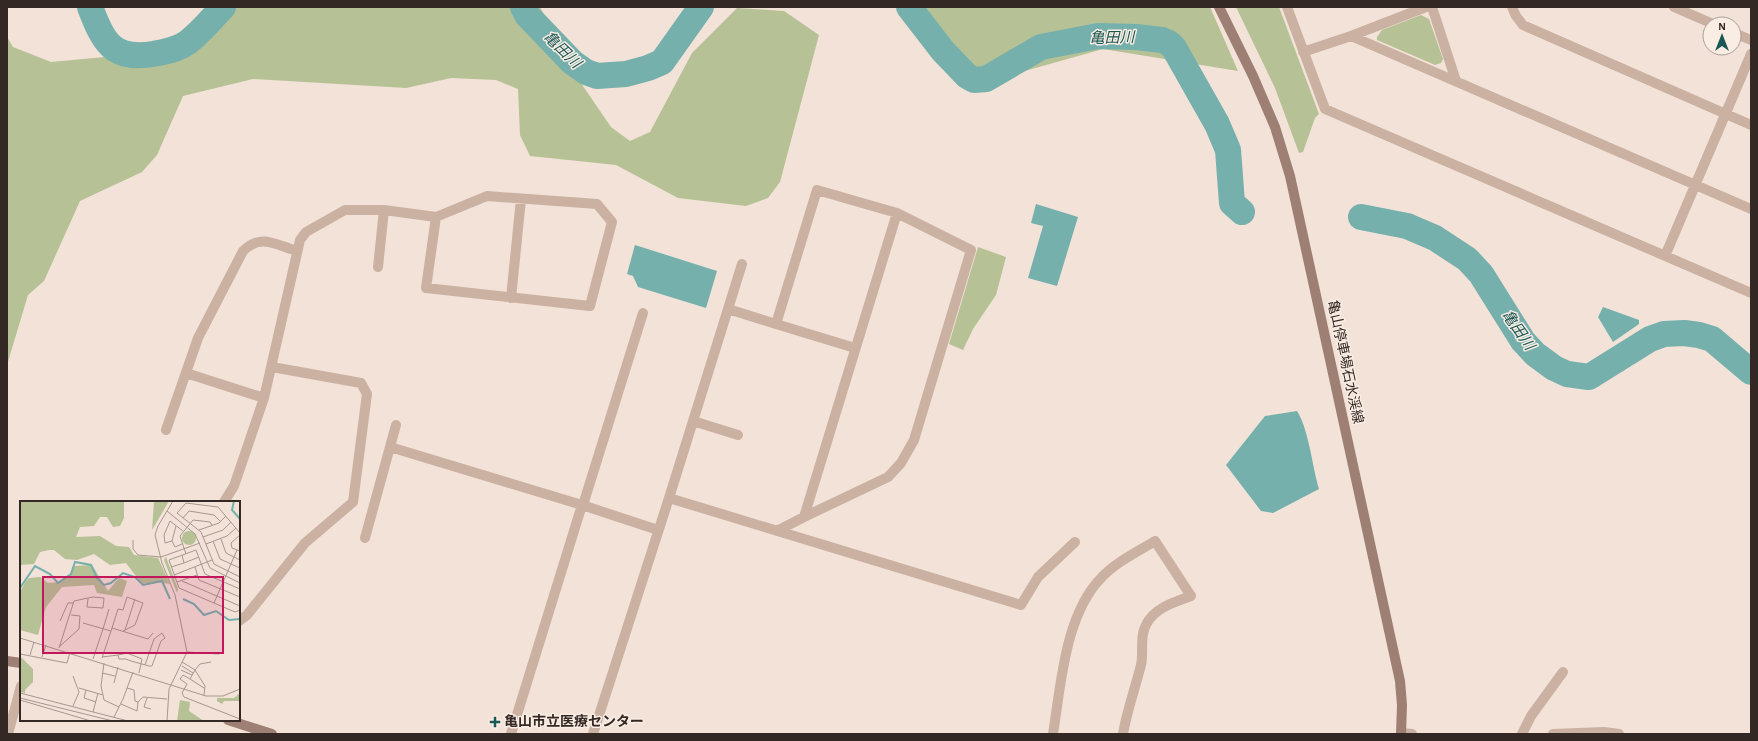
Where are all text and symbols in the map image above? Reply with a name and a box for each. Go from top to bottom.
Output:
north arrow [1702,16,1742,56]
text: N [1718,21,1726,32]
water label: 亀田川 [541,28,586,72]
water label: 亀田川 [1089,29,1137,46]
street label: 亀山停車場石水渓線 [1325,299,1366,425]
water label: 亀田川 [1499,307,1539,354]
inset map [20,501,240,721]
place label: 亀山市立医療センター [504,714,644,729]
marker: 亀山市立医療センター [489,716,501,728]

